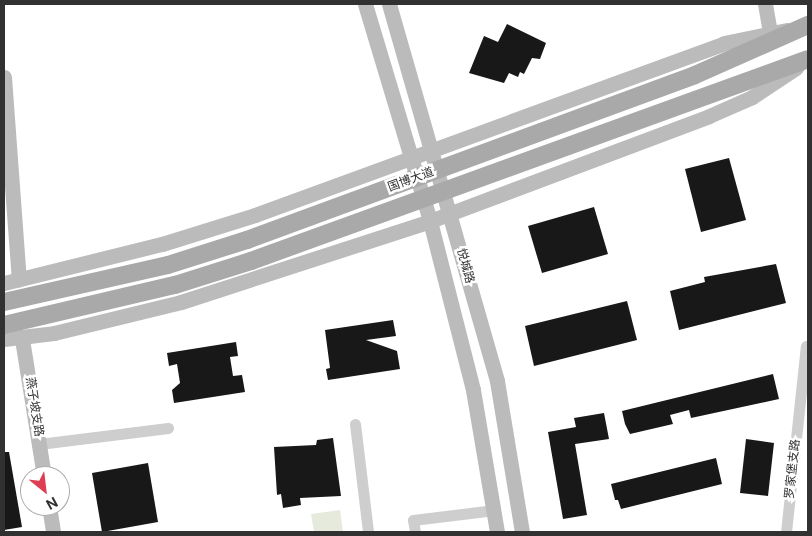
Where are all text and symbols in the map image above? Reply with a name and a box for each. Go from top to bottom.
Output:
street label: 国博大道 [386,165,436,195]
street label: 悦城路 [453,247,477,285]
street label: 燕子坡支路 [22,376,46,438]
street label: 罗家堡支路 [783,438,803,500]
north arrow [20,466,70,516]
text: N [43,494,60,513]

